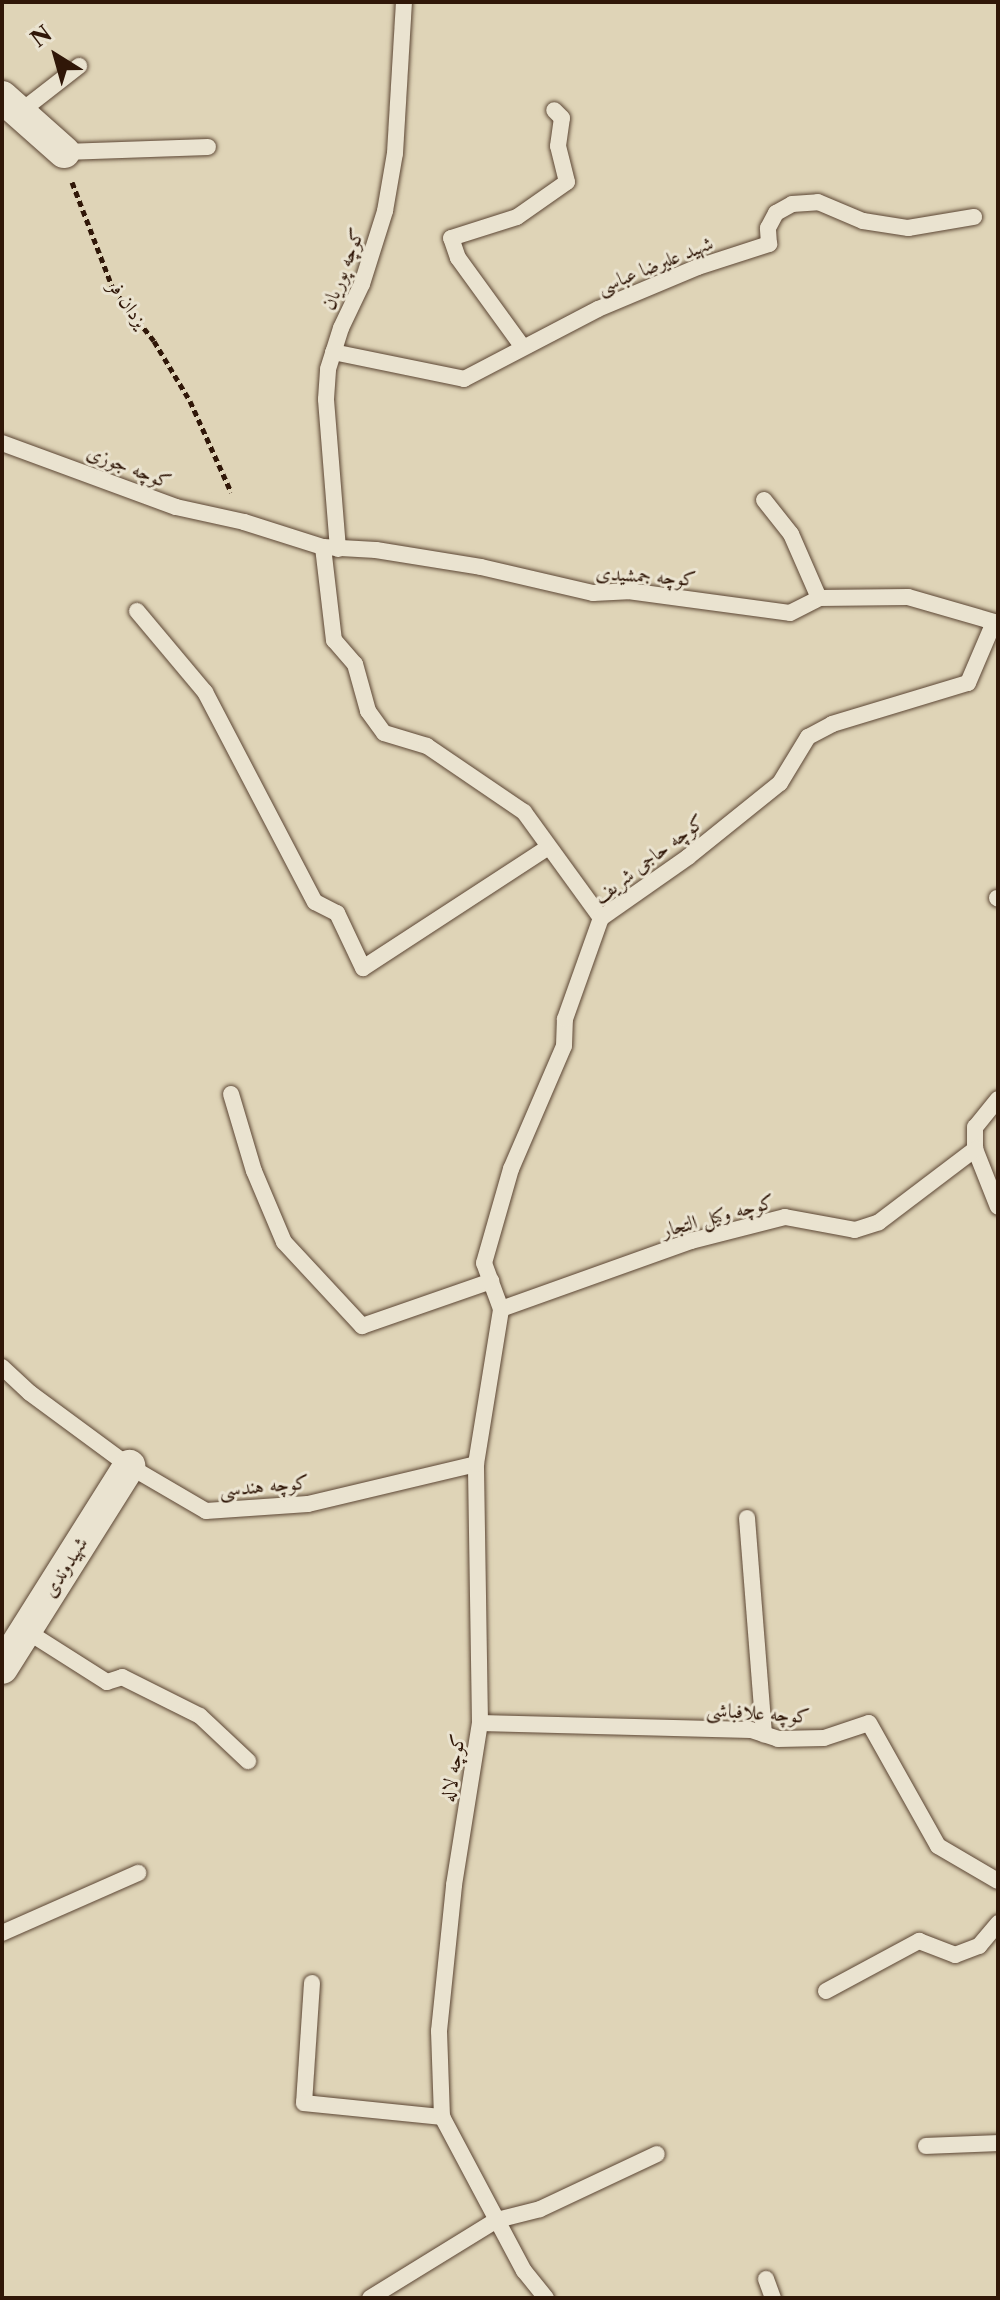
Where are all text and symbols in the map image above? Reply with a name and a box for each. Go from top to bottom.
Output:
north arrow [16,16,96,96]
text: N [25,20,57,53]
street label: کوچه پوریان [316,225,370,313]
street label: شهید علیرضا عباسی [594,231,716,299]
street label: یزدان فر [103,276,153,332]
street label: کوچه جوزی [83,440,175,494]
street label: کوچه جمشیدی [595,561,697,591]
street label: کوچه حاجی شریف [589,809,709,909]
street label: کوچه وکیل التجار [659,1189,777,1243]
street label: کوچه هندسی [218,1470,310,1502]
street label: شهیدوندی [37,1532,93,1602]
street label: کوچه علافباشی [706,1697,810,1729]
street label: کوچه لاله [436,1732,470,1804]

